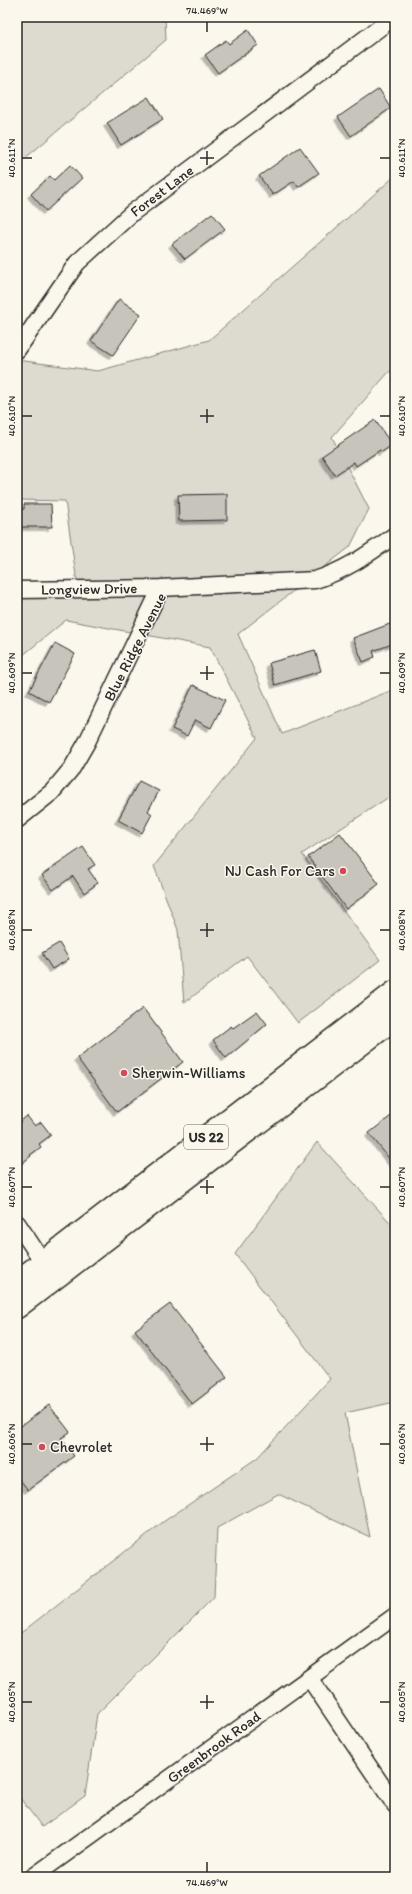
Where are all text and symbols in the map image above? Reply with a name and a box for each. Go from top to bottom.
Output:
text: 74.469°W [186,4,228,17]
text: 40.611°N [5,138,18,177]
text: 40.611°N [395,138,408,177]
street label: Forest Lane [127,161,197,221]
text: 40.610°N [5,396,18,436]
text: 40.610°N [395,396,408,436]
street label: Longview Drive [41,579,137,599]
street label: Blue Ridge Avenue [100,590,170,704]
text: 40.609°N [5,652,18,694]
text: 40.609°N [395,652,408,694]
place label: NJ Cash For Cars [225,862,335,880]
marker: NJ Cash For Cars [338,866,348,876]
text: 40.608°N [5,909,18,951]
text: 40.608°N [395,909,408,951]
place label: Sherwin-Williams [132,1064,246,1082]
marker: Sherwin-Williams [119,1068,129,1078]
road number: US 22 [184,1125,228,1149]
text: 40.607°N [5,1166,18,1207]
text: 40.607°N [395,1166,408,1207]
text: 40.606°N [5,1423,18,1465]
text: 40.606°N [395,1423,408,1465]
place label: Chevrolet [50,1438,113,1456]
marker: Chevrolet [37,1442,47,1452]
text: 40.605°N [5,1681,18,1723]
text: 40.605°N [395,1681,408,1723]
street label: Greenbrook Road [164,1707,264,1787]
text: 74.469°W [186,1876,228,1889]

